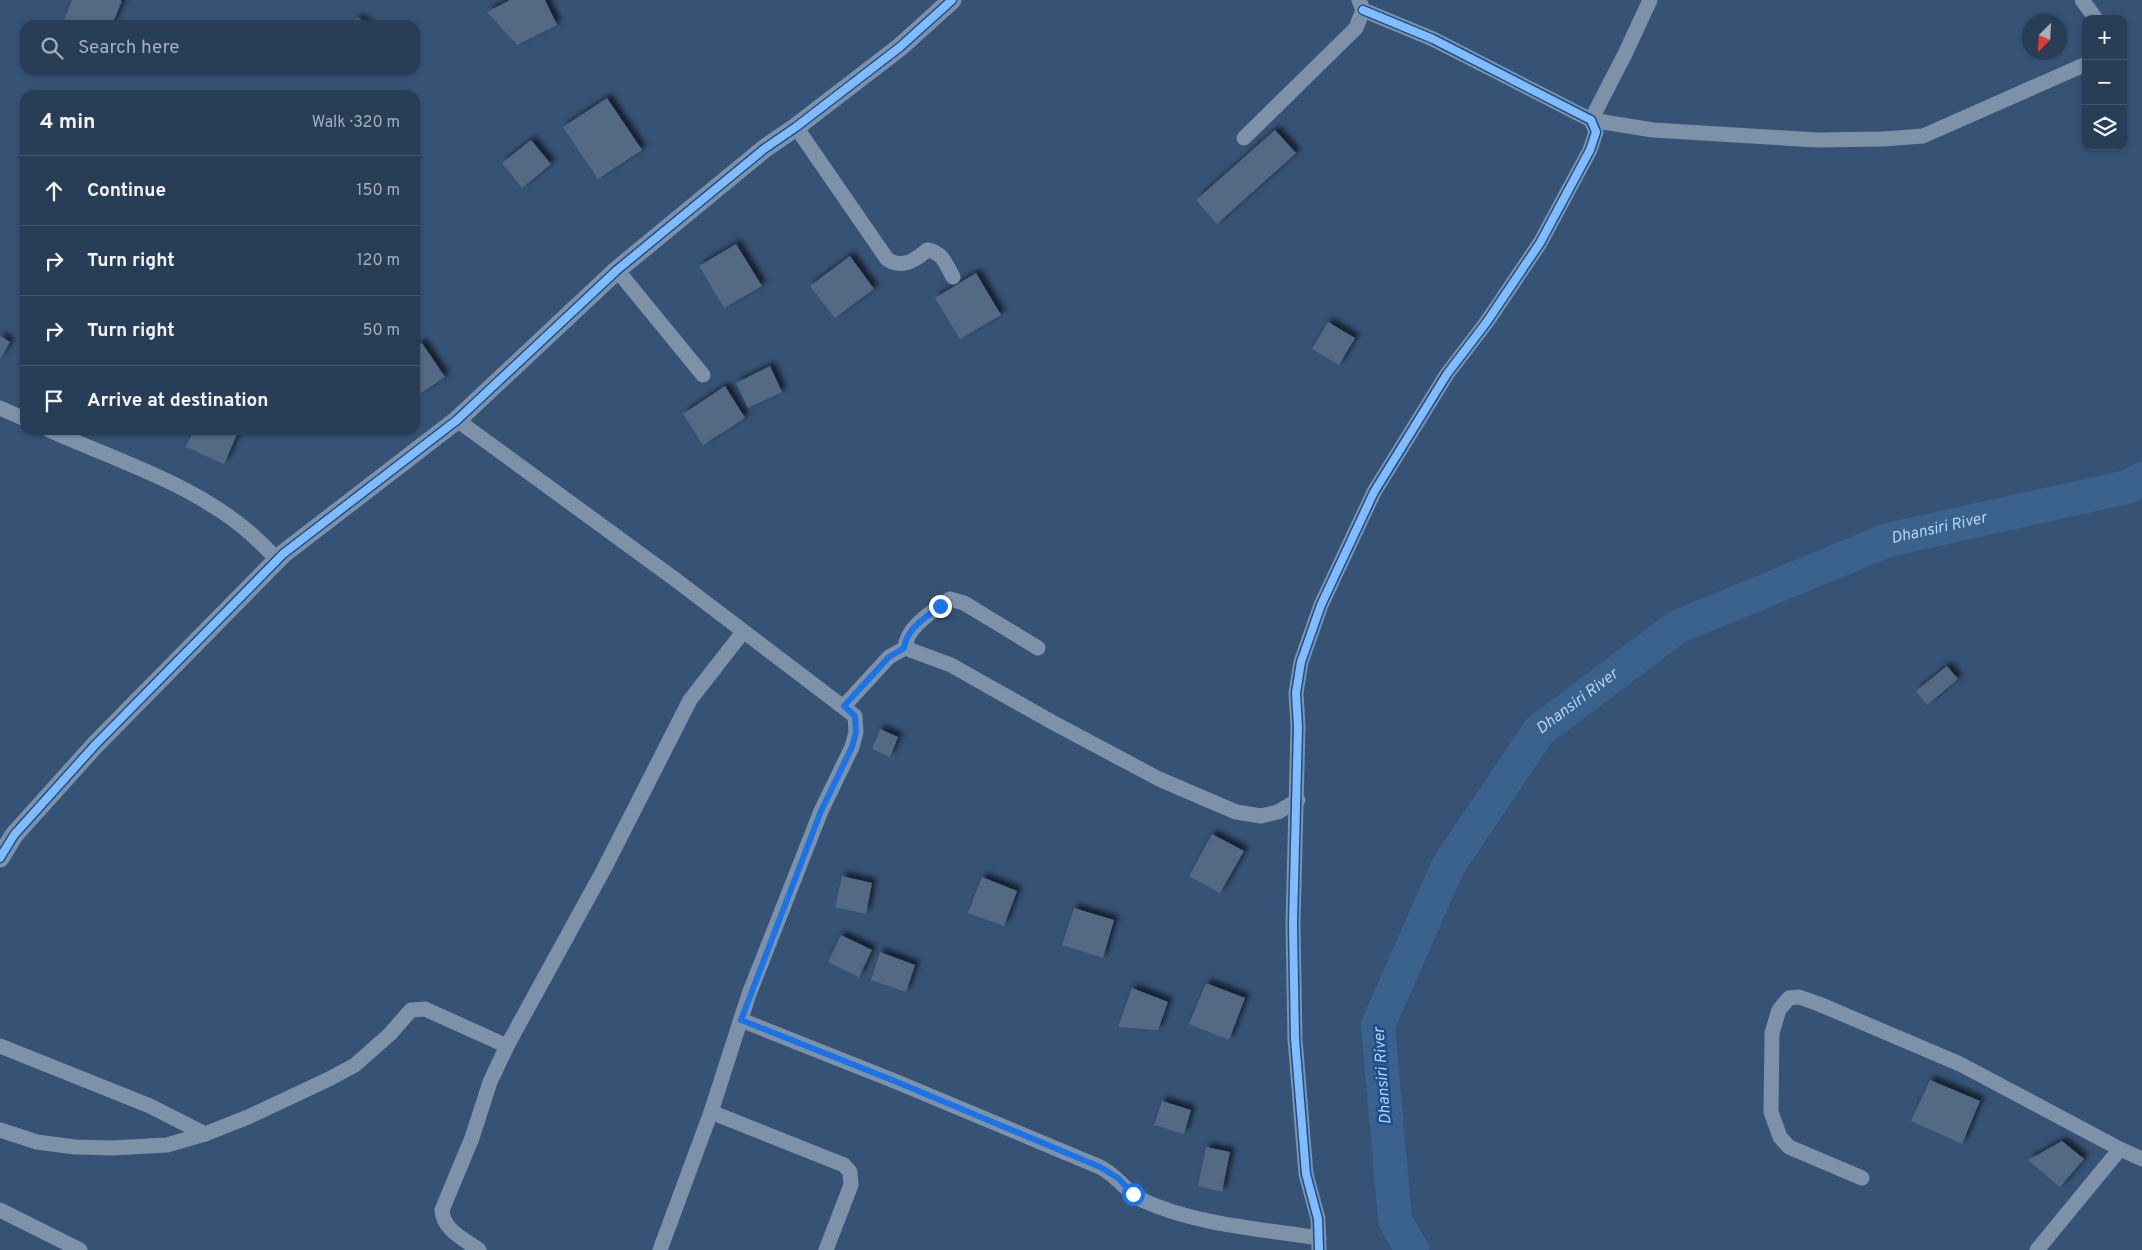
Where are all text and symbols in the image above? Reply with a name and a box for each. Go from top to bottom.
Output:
north arrow [2022,15,2067,60]
map controls [2082,15,2127,150]
button: + [2082,15,2127,60]
search box [20,20,420,75]
icon: search [38,34,66,62]
text: Search here [78,36,180,60]
button: − [2082,60,2127,105]
button: layers [2082,105,2127,150]
text: 4 min [40,109,96,136]
text: Walk · 320 m [312,113,400,133]
icon: ahead [40,177,68,205]
text: Continue [87,179,166,203]
text: 150 m [357,181,400,201]
icon: right [40,247,68,275]
text: Turn right [87,249,175,273]
text: 120 m [357,251,400,271]
icon: right [40,317,68,345]
text: Turn right [87,319,175,343]
text: 50 m [363,321,400,341]
icon: arrive [40,387,68,415]
text: Arrive at destination [87,389,268,413]
water label: Dhansiri River [1889,508,1991,549]
route end [929,595,952,618]
water label: Dhansiri River [1533,664,1624,739]
water label: Dhansiri River [1369,1025,1396,1125]
route start [1122,1183,1145,1206]

